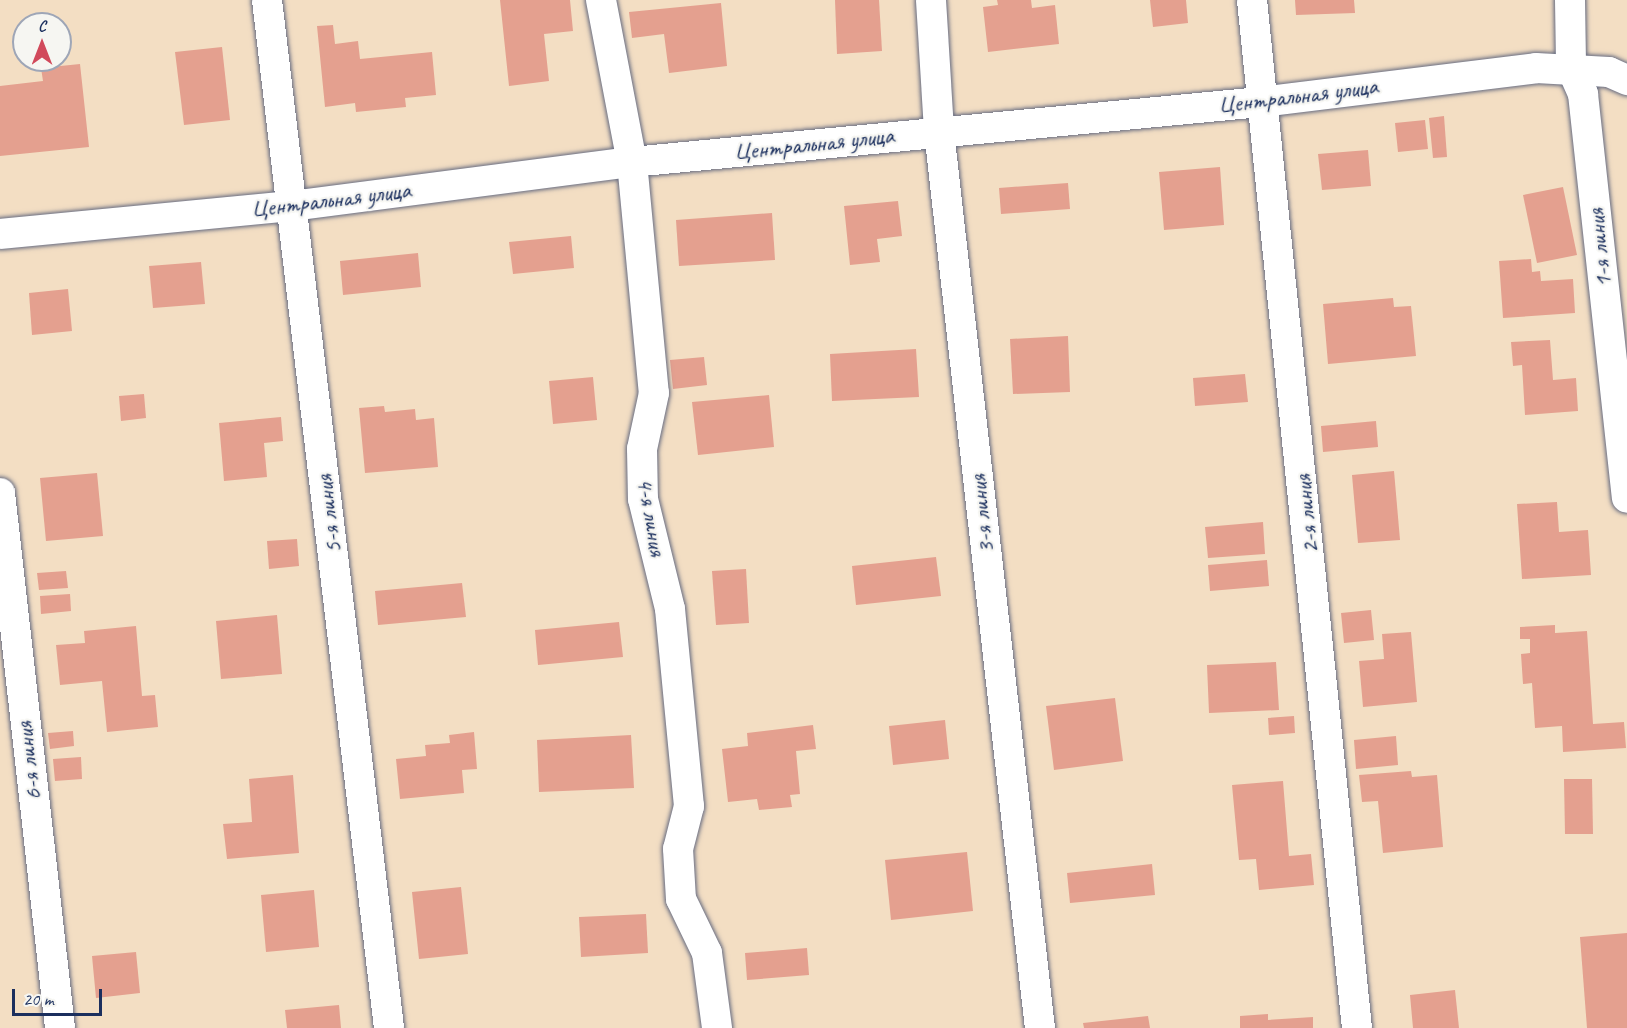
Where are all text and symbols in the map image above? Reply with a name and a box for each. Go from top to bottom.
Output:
north arrow [12,12,72,72]
text: С [38,16,46,36]
street label: Центральная улица [1216,72,1380,120]
street label: Центральная улица [732,121,896,167]
street label: Центральная улица [249,176,413,224]
street label: 1-я линия [1582,207,1618,289]
street label: 5-я линия [310,473,348,555]
street label: 3-я линия [964,473,1000,555]
street label: 2-я линия [1289,473,1325,555]
street label: 4-я линия [630,476,672,558]
street label: 6-я линия [10,720,48,802]
scale bar [15,977,105,1015]
text: 20 m [23,988,54,1010]

